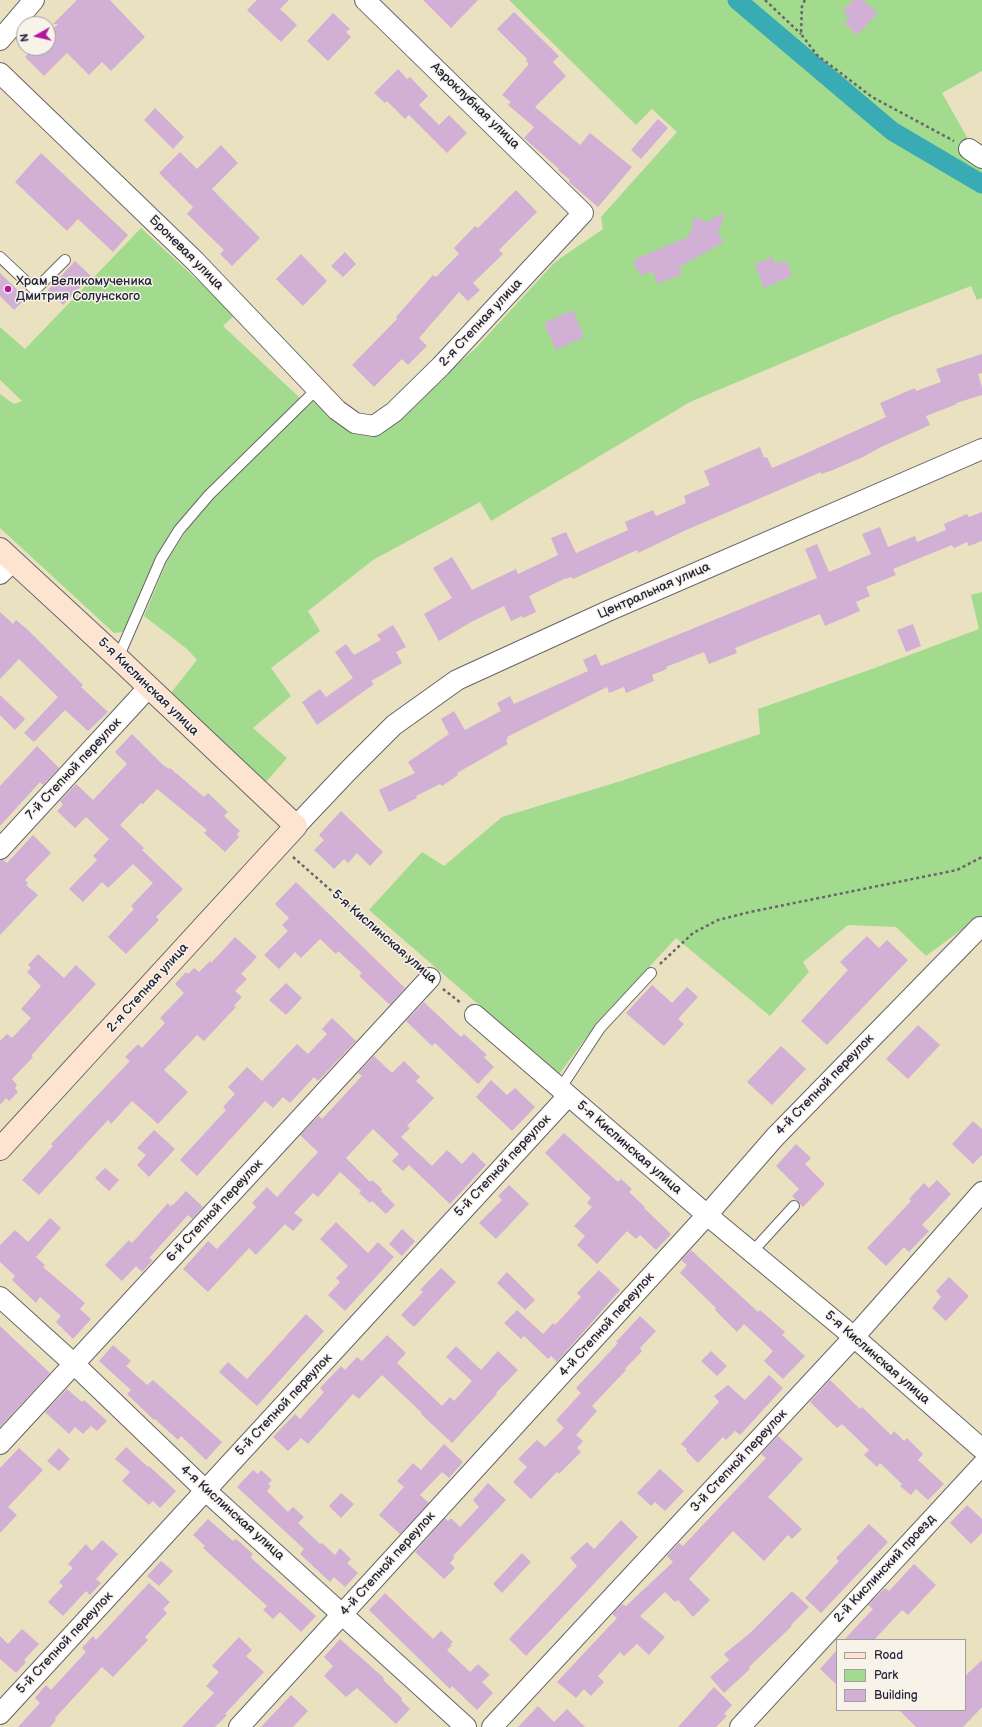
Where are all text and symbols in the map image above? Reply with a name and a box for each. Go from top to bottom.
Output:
north arrow [16,16,56,56]
text: N [18,33,32,43]
street label: Аэроклубная улица [427,59,523,153]
street label: Броневая улица [146,213,226,293]
place label: Храм Великомученика Дмитрия Солунского [16,274,152,305]
street label: 2-я Степная улица [436,276,526,370]
marker: Храм Великомученика Дмитрия Солунского [3,284,13,294]
street label: Центральная улица [595,559,713,623]
street label: 5-я Кислинская улица [94,635,202,739]
street label: 7-й Степной переулок [23,715,125,823]
street label: 5-я Кислинская улица [328,887,440,987]
street label: 2-я Степная улица [104,940,192,1036]
street label: 4-й Степной переулок [773,1031,877,1139]
street label: 5-я Кислинская улица [573,1098,685,1198]
street label: 5-й Степной переулок [452,1112,554,1220]
street label: 6-й Степной переулок [163,1156,267,1266]
street label: 4-й Степной переулок [556,1270,658,1380]
street label: 5-я Кислинская улица [821,1308,933,1408]
street label: 5-й Степной переулок [233,1351,335,1459]
street label: 3-й Степной переулок [687,1406,791,1516]
street label: 4-я Кислинская улица [177,1462,287,1564]
street label: 4-й Степной переулок [337,1509,439,1619]
street label: 2-й Кислинский проезд [831,1512,939,1626]
street label: 5-й Степной переулок [14,1589,116,1697]
legend [836,1639,966,1711]
text: Road [874,1648,903,1663]
text: Park [874,1668,898,1683]
text: Building [874,1688,918,1703]

